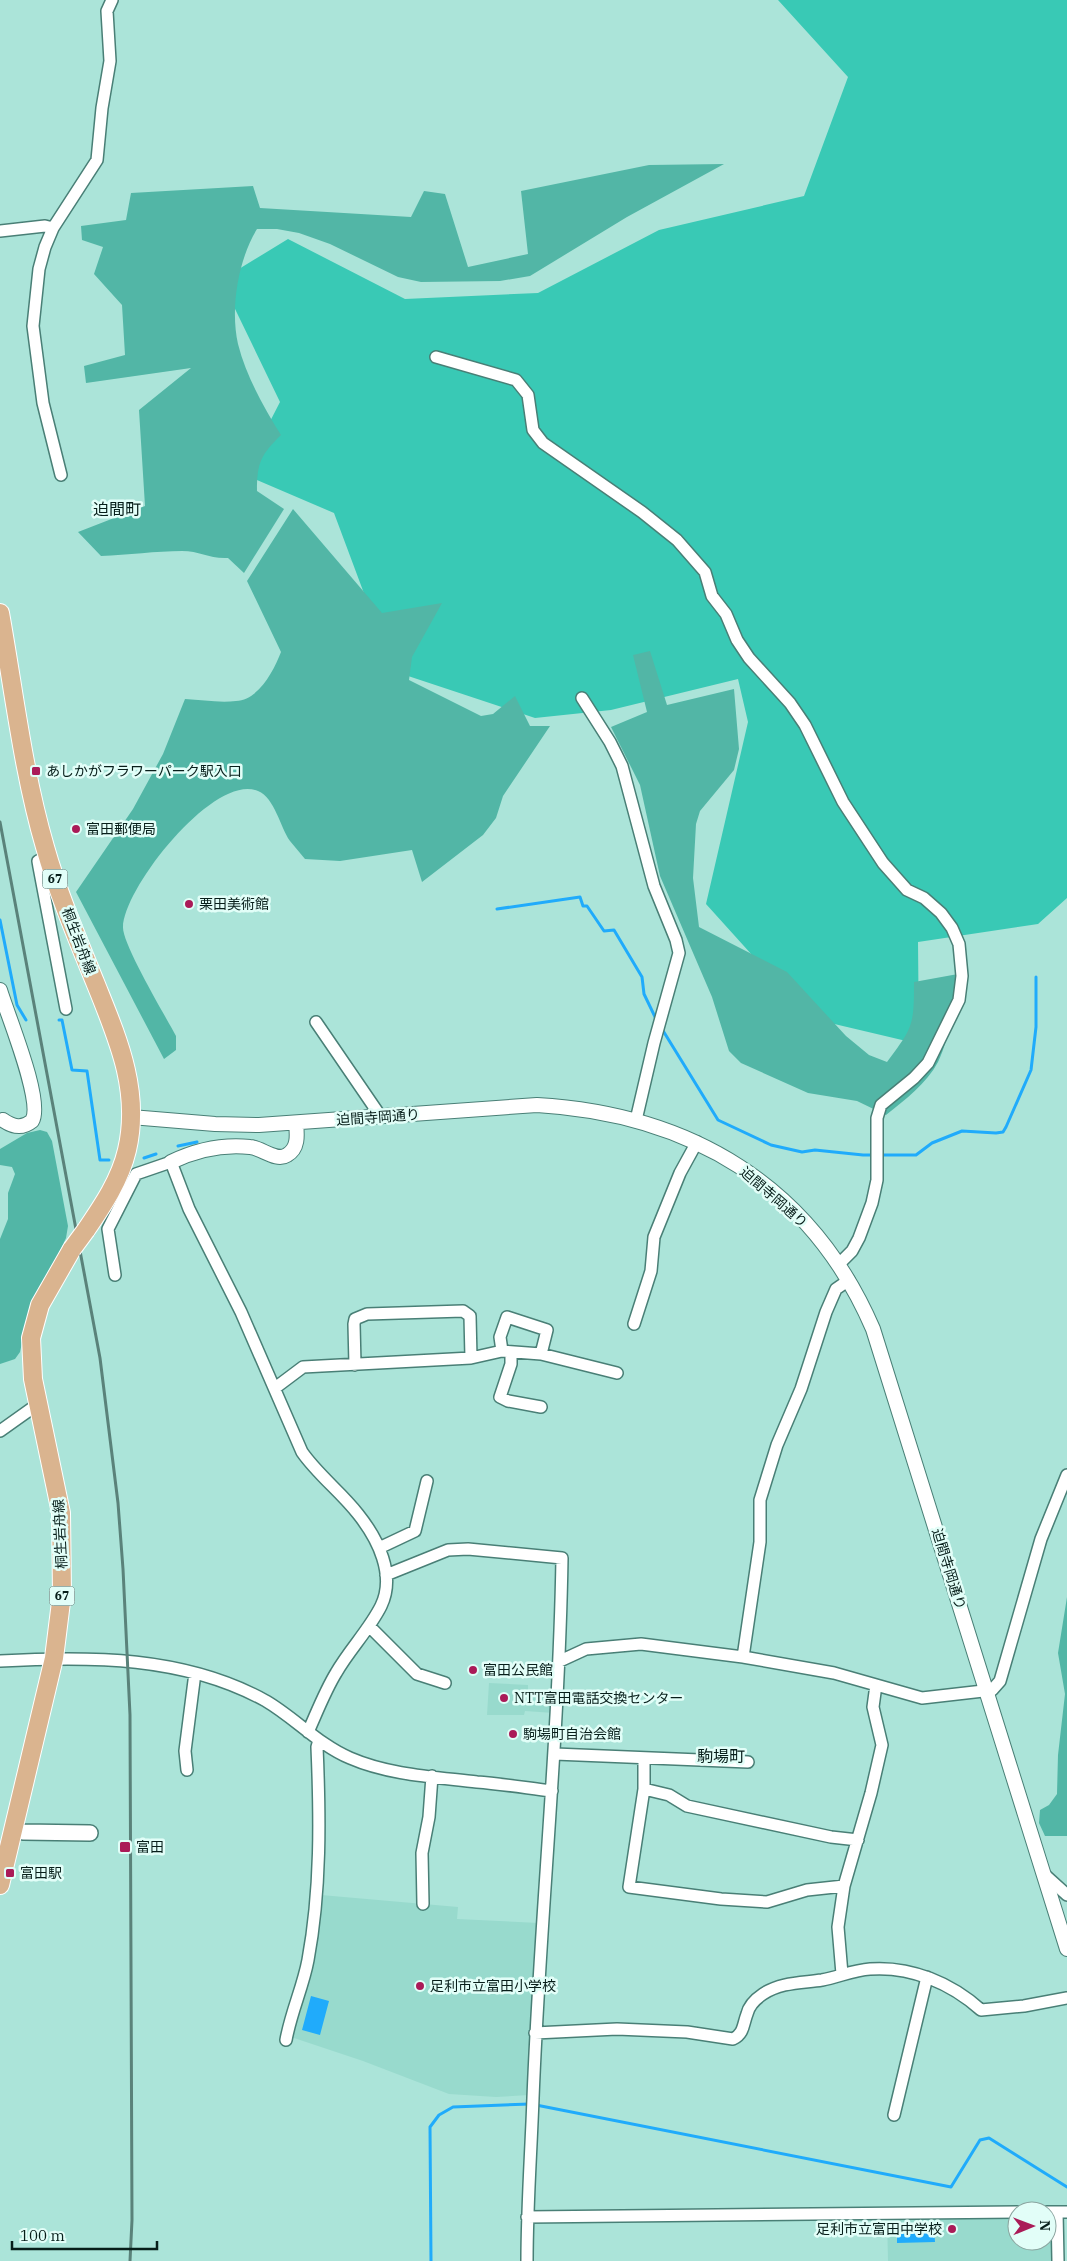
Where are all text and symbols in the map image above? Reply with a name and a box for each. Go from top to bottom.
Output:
district label: 迫間町 [93,499,141,519]
place label: あしかがフラワーパーク駅入口 [46,762,242,780]
marker: あしかがフラワーパーク駅入口 [30,765,42,777]
place label: 富田郵便局 [86,820,156,838]
marker: 富田郵便局 [70,823,82,835]
road number: 67 [42,870,68,889]
place label: 栗田美術館 [199,895,269,913]
marker: 栗田美術館 [183,898,195,910]
street label: 桐生岩舟線 [58,905,100,977]
street label: 迫間寺岡通り [335,1105,421,1129]
street label: 迫間寺岡通り [736,1163,812,1231]
street label: 桐生岩舟線 [49,1499,71,1569]
street label: 迫間寺岡通り [928,1526,970,1612]
road number: 67 [50,1586,74,1605]
place label: 富田公民館 [483,1661,553,1679]
marker: 富田公民館 [467,1664,479,1676]
place label: NTT富田電話交換センター [514,1689,683,1707]
marker: NTT富田電話交換センター [498,1692,510,1704]
place label: 駒場町自治会館 [523,1725,621,1743]
marker: 駒場町自治会館 [507,1728,519,1740]
district label: 駒場町 [697,1746,745,1766]
place label: 富田 [136,1838,164,1856]
marker: 富田 [118,1840,132,1854]
place label: 富田駅 [20,1864,62,1882]
marker: 富田駅 [4,1867,16,1879]
place label: 足利市立富田小学校 [430,1977,556,1995]
marker: 足利市立富田小学校 [414,1980,426,1992]
north arrow [1007,2201,1057,2251]
scale bar [12,2218,158,2250]
place label: 足利市立富田中学校 [816,2220,942,2238]
text: N [1036,2220,1054,2231]
marker: 足利市立富田中学校 [946,2223,958,2235]
text: 100 m [20,2226,65,2245]

